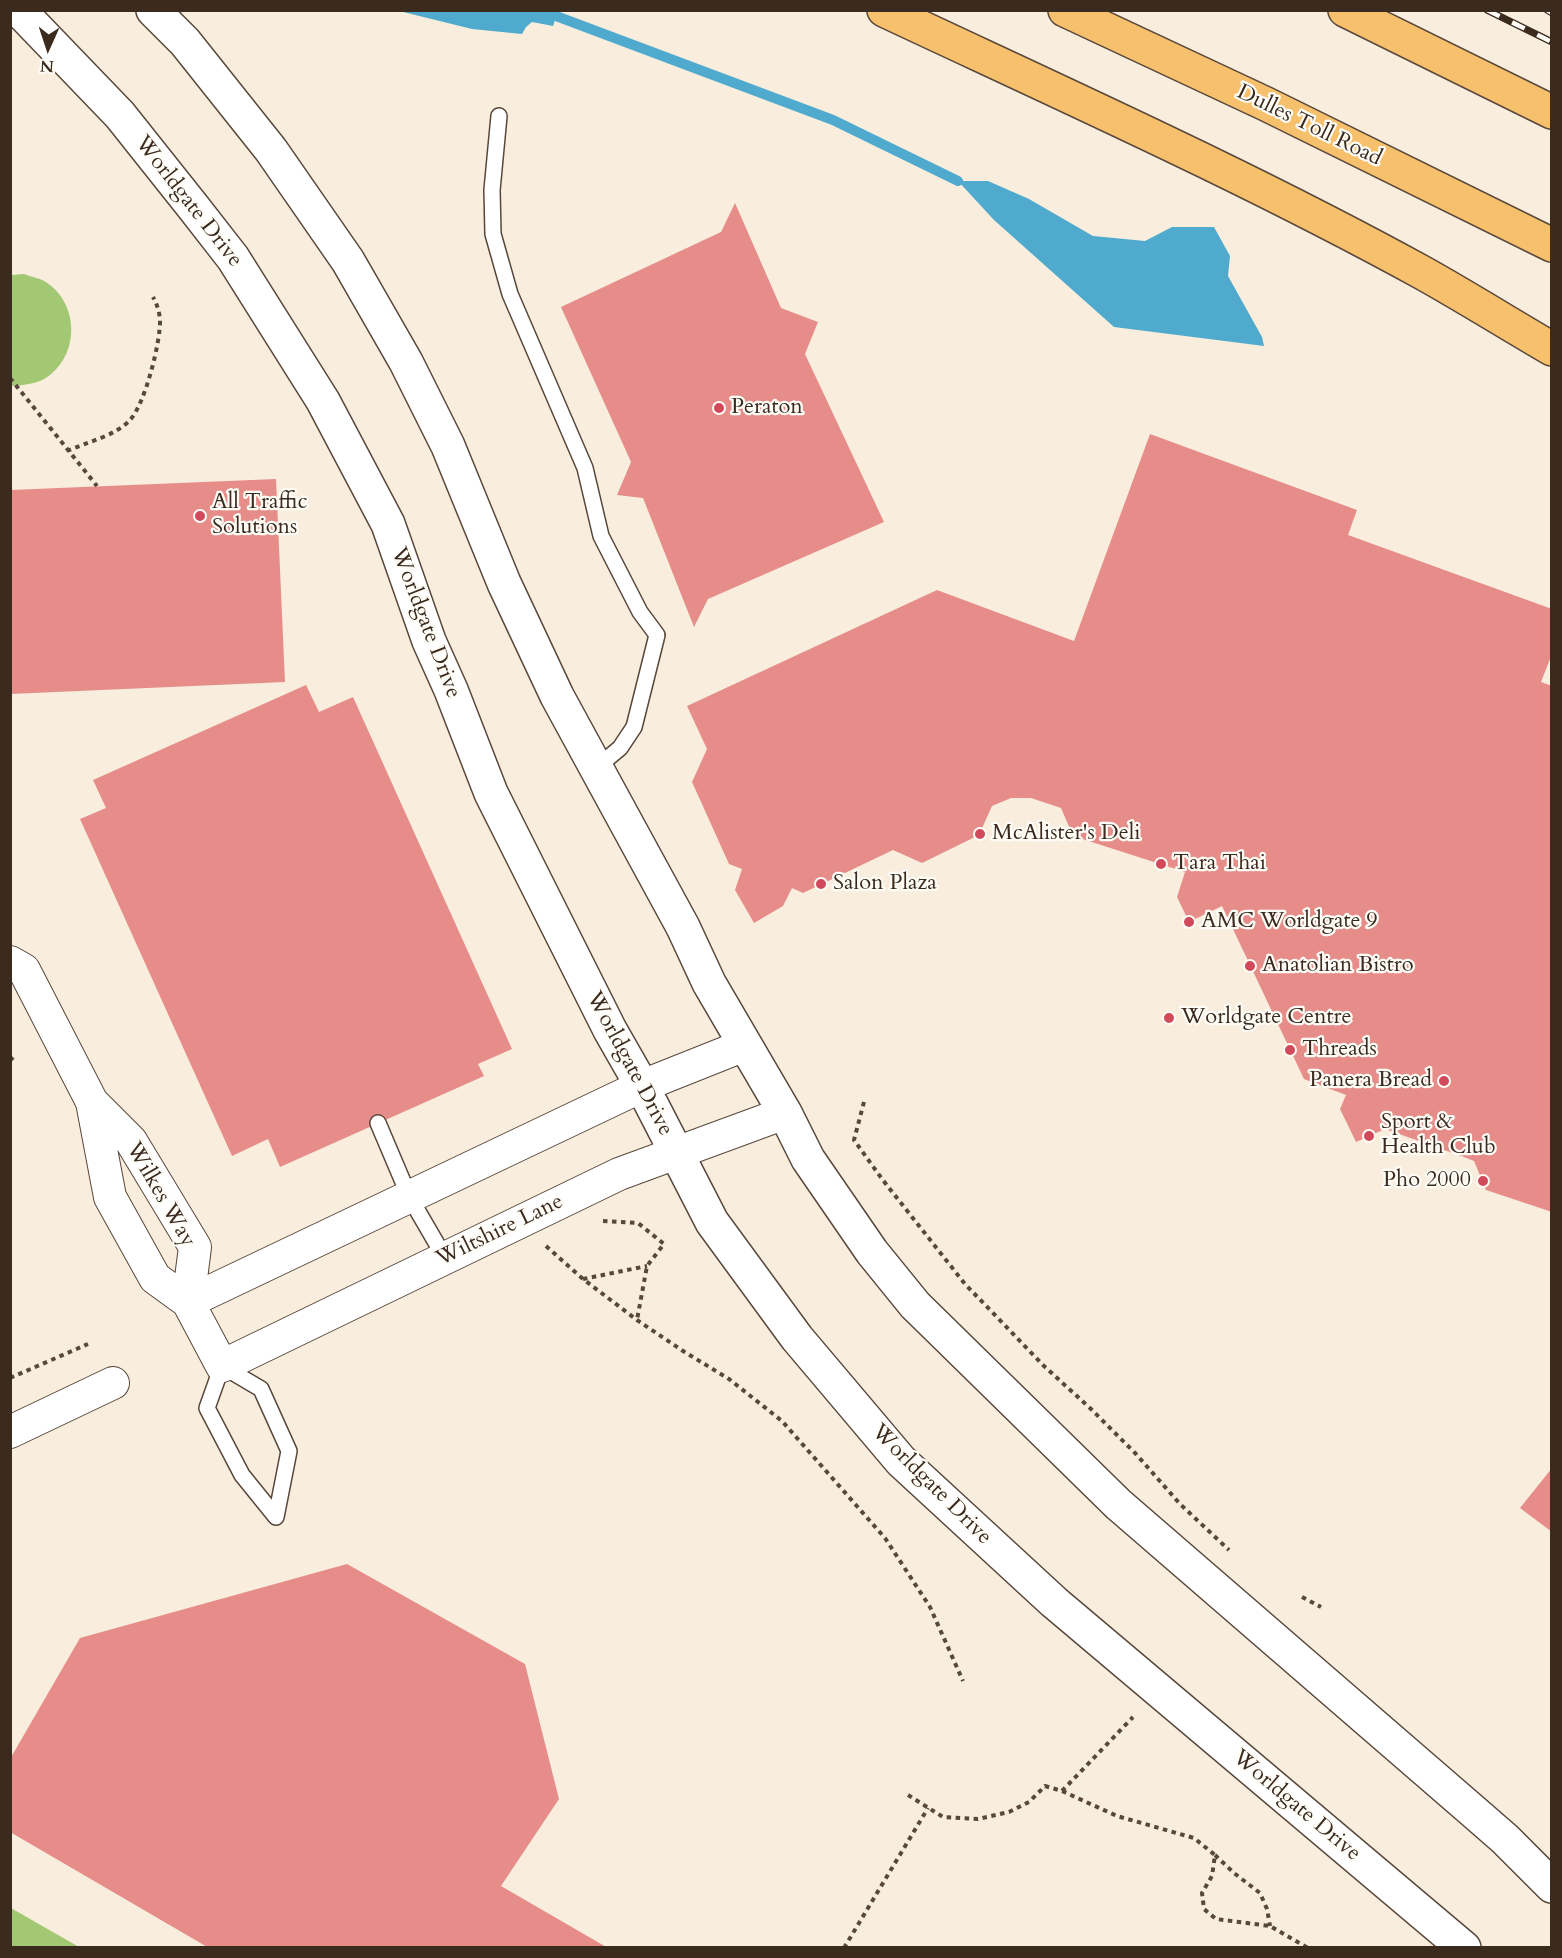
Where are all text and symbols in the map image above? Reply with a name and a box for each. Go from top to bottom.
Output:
north arrow [18,18,78,78]
text: N [40,55,55,77]
street label: Dulles Toll Road [1232,80,1386,172]
street label: Worldgate Drive [129,131,247,273]
place label: Peraton [731,395,803,421]
marker: Peraton [712,401,726,415]
place label: All Traffic Solutions [212,490,307,542]
marker: All Traffic Solutions [193,509,207,523]
street label: Worldgate Drive [384,544,466,702]
place label: McAlister's Deli [992,821,1140,847]
marker: McAlister's Deli [973,827,987,841]
place label: Tara Thai [1173,851,1266,877]
marker: Tara Thai [1154,857,1168,871]
place label: Salon Plaza [833,871,937,897]
marker: Salon Plaza [814,877,828,891]
place label: AMC Worldgate 9 [1201,909,1378,935]
marker: AMC Worldgate 9 [1182,915,1196,929]
place label: Anatolian Bistro [1262,953,1414,979]
marker: Anatolian Bistro [1243,959,1257,973]
street label: Worldgate Drive [580,987,678,1141]
place label: Worldgate Centre [1181,1005,1351,1031]
marker: Worldgate Centre [1162,1011,1176,1025]
place label: Threads [1302,1037,1377,1063]
marker: Threads [1283,1043,1297,1057]
place label: Panera Bread [1309,1068,1432,1094]
marker: Panera Bread [1437,1074,1451,1088]
place label: Sport & Health Club [1381,1110,1496,1162]
marker: Sport & Health Club [1362,1129,1376,1143]
street label: Wilkes Way [119,1138,201,1252]
place label: Pho 2000 [1383,1168,1471,1194]
marker: Pho 2000 [1476,1174,1490,1188]
street label: Wiltshire Lane [432,1189,568,1273]
street label: Worldgate Drive [865,1419,997,1551]
street label: Worldgate Drive [1226,1745,1366,1867]

